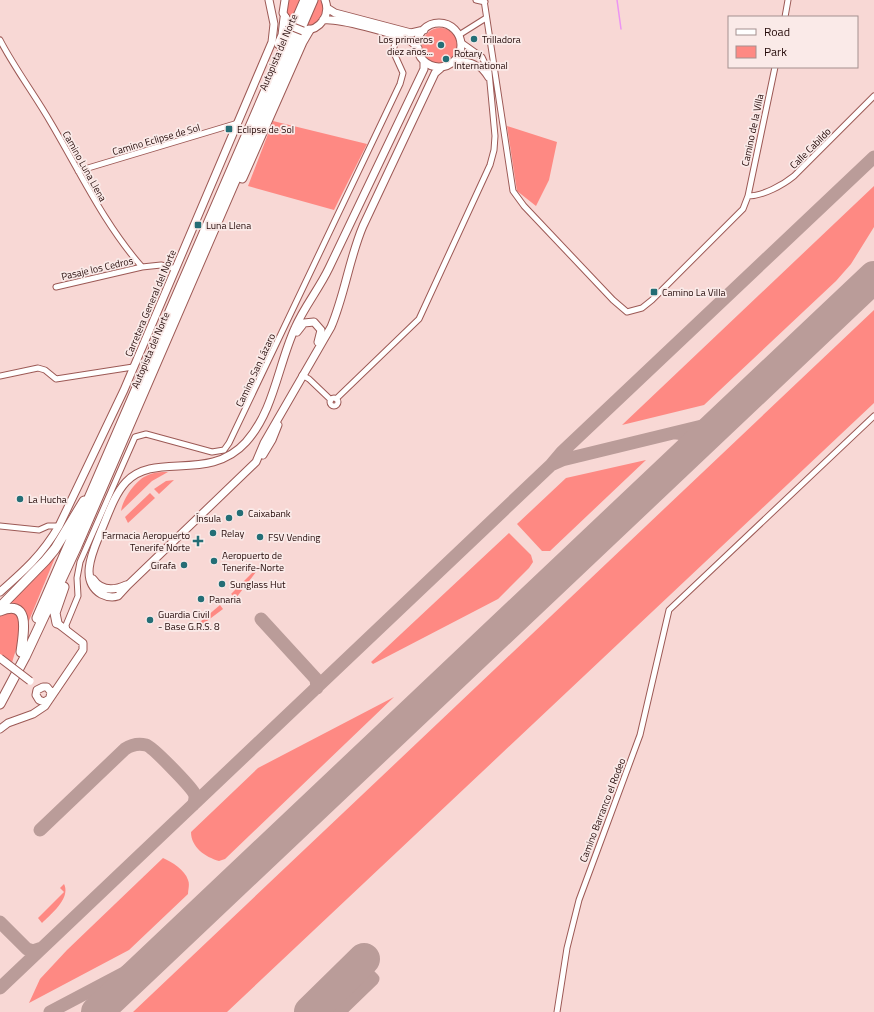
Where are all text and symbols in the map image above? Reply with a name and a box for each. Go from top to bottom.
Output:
street label: Autopista del Norte [256,12,301,93]
legend [728,16,858,68]
text: Road [764,22,790,41]
place label: Los primeros diez años... [379,32,433,59]
place label: Trilladora [482,32,521,47]
marker: Trilladora [469,34,479,44]
marker: Los primeros diez años... [436,40,446,50]
text: Park [764,42,787,61]
place label: Rotary International [454,46,508,73]
marker: Rotary International [441,54,451,64]
street label: Camino de la Villa [738,93,767,168]
street label: Camino Eclipse de Sol [110,120,202,159]
place label: Eclipse de Sol [237,122,294,137]
marker: Eclipse de Sol [224,124,234,134]
street label: Calle Cabildo [786,124,834,172]
street label: Camino Luna Llena [59,128,110,204]
place label: Luna Llena [206,218,251,233]
marker: Luna Llena [193,220,203,230]
street label: Carretera General del Norte [121,247,180,359]
street label: Pasaje los Cedros [60,253,135,284]
place label: Camino La Villa [662,285,726,300]
marker: Camino La Villa [649,287,659,297]
street label: Autopista del Norte [128,310,173,391]
street label: Camino San Lázaro [232,331,279,410]
place label: La Hucha [28,492,67,507]
marker: La Hucha [15,494,25,504]
place label: Caixabank [248,506,291,521]
marker: Caixabank [235,508,245,518]
place label: Ínsula [196,511,221,526]
marker: Ínsula [224,513,234,523]
place label: Relay [221,526,244,541]
place label: Farmacia Aeropuerto Tenerife Norte [102,528,190,555]
marker: Relay [208,528,218,538]
place label: FSV Vending [268,530,320,545]
marker: FSV Vending [255,532,265,542]
marker: Farmacia Aeropuerto Tenerife Norte [193,536,203,546]
place label: Aeropuerto de Tenerife-Norte [222,548,284,575]
marker: Aeropuerto de Tenerife-Norte [209,556,219,566]
place label: Girafa [151,558,176,573]
marker: Girafa [179,560,189,570]
place label: Sunglass Hut [230,577,286,592]
marker: Sunglass Hut [217,579,227,589]
place label: Panaria [209,592,241,607]
marker: Panaria [196,594,206,604]
place label: Guardia Civil - Base G.R.S. 8 [158,607,220,634]
marker: Guardia Civil - Base G.R.S. 8 [145,615,155,625]
street label: Camino Barranco el Rodeo [576,756,629,865]

